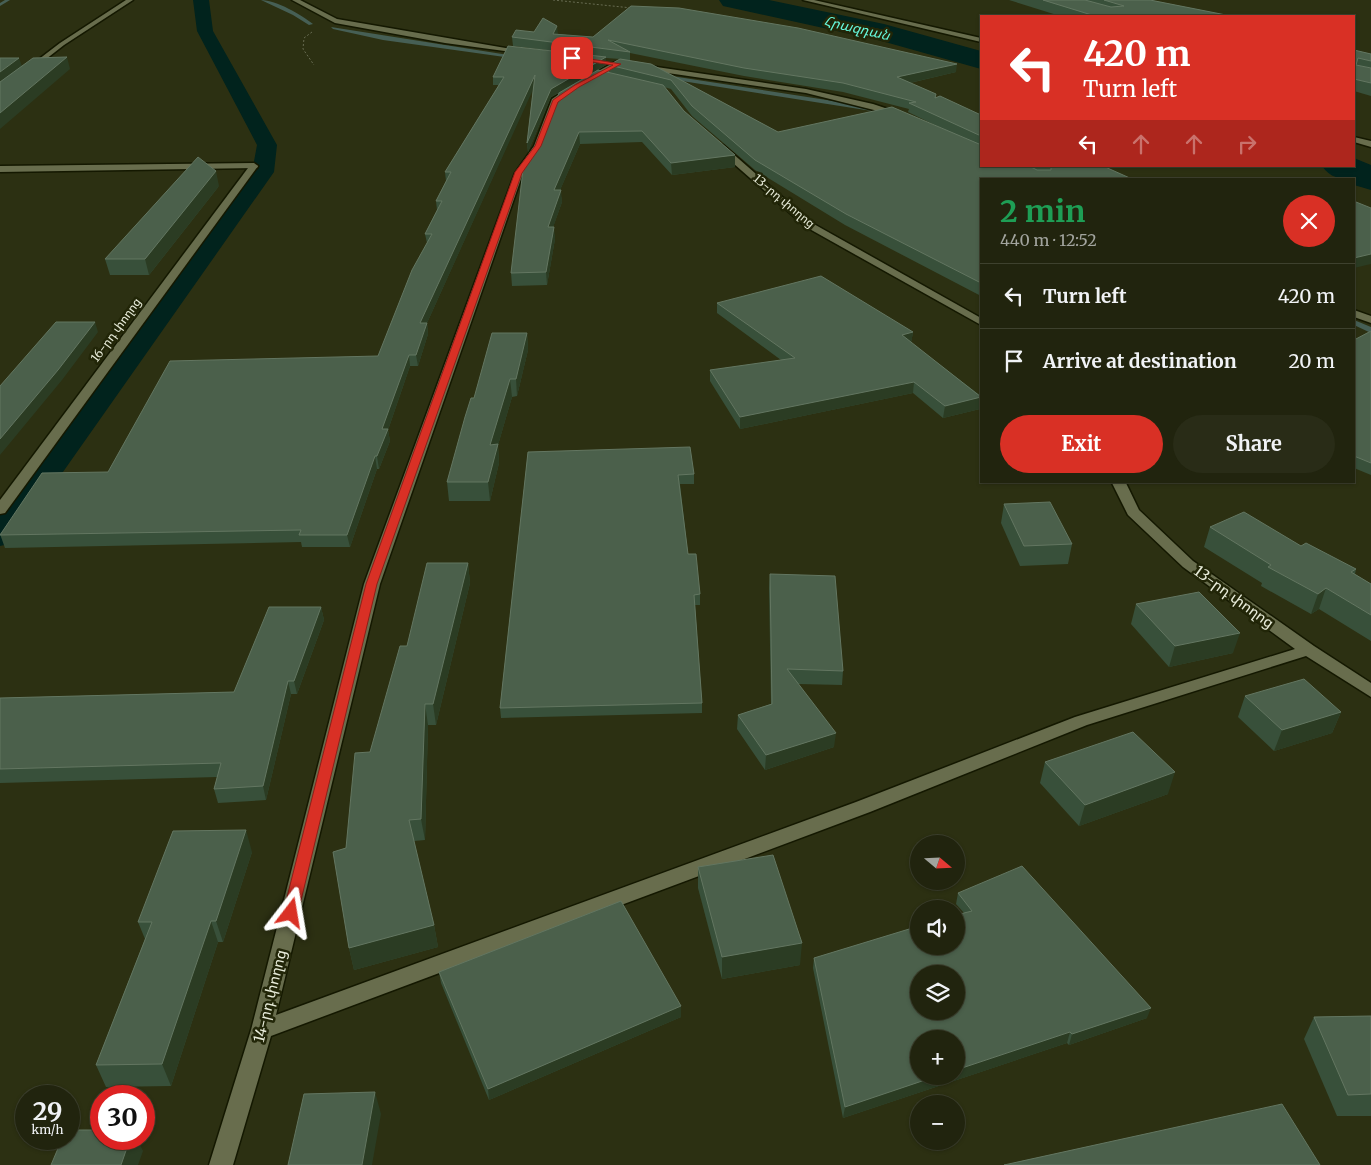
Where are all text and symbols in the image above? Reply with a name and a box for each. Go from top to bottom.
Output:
water label: Հրազդան [822,12,892,44]
text: 420 m [1083,32,1191,76]
icon: left [1000,35,1065,100]
pin [551,37,593,79]
icon: arrive [558,44,586,72]
text: Turn left [1083,75,1177,103]
icon: left [1074,130,1102,158]
icon: ahead [1127,130,1155,158]
icon: ahead [1180,130,1208,158]
icon: right [1233,130,1261,158]
street label: 13-րդ փողոց [751,171,818,231]
text: 2 min [1000,192,1085,230]
button: close [1283,195,1335,247]
text: 440 m · 12:52 [1000,230,1097,250]
icon: left [1000,282,1028,310]
text: Turn left [1043,284,1127,308]
text: 420 m [1278,284,1335,308]
street label: 16-րդ փողոց [87,295,144,365]
icon: arrive [1000,347,1028,375]
text: Arrive at destination [1043,349,1237,373]
text: 20 m [1288,349,1335,373]
button: Exit [1000,415,1163,473]
button: Share [1173,415,1335,473]
street label: 13-րդ փողոց [1190,561,1278,632]
north arrow [910,835,965,890]
map controls [910,835,965,1150]
position arrow [264,886,316,938]
button: sound [910,900,965,955]
street label: 14-րդ փողոց [249,948,290,1044]
button: layers [910,965,965,1020]
button: + [910,1030,965,1085]
speed limit sign: 30 [90,1085,155,1150]
text: 29 [33,1095,62,1127]
button: − [910,1095,965,1150]
text: km/h [32,1122,63,1137]

